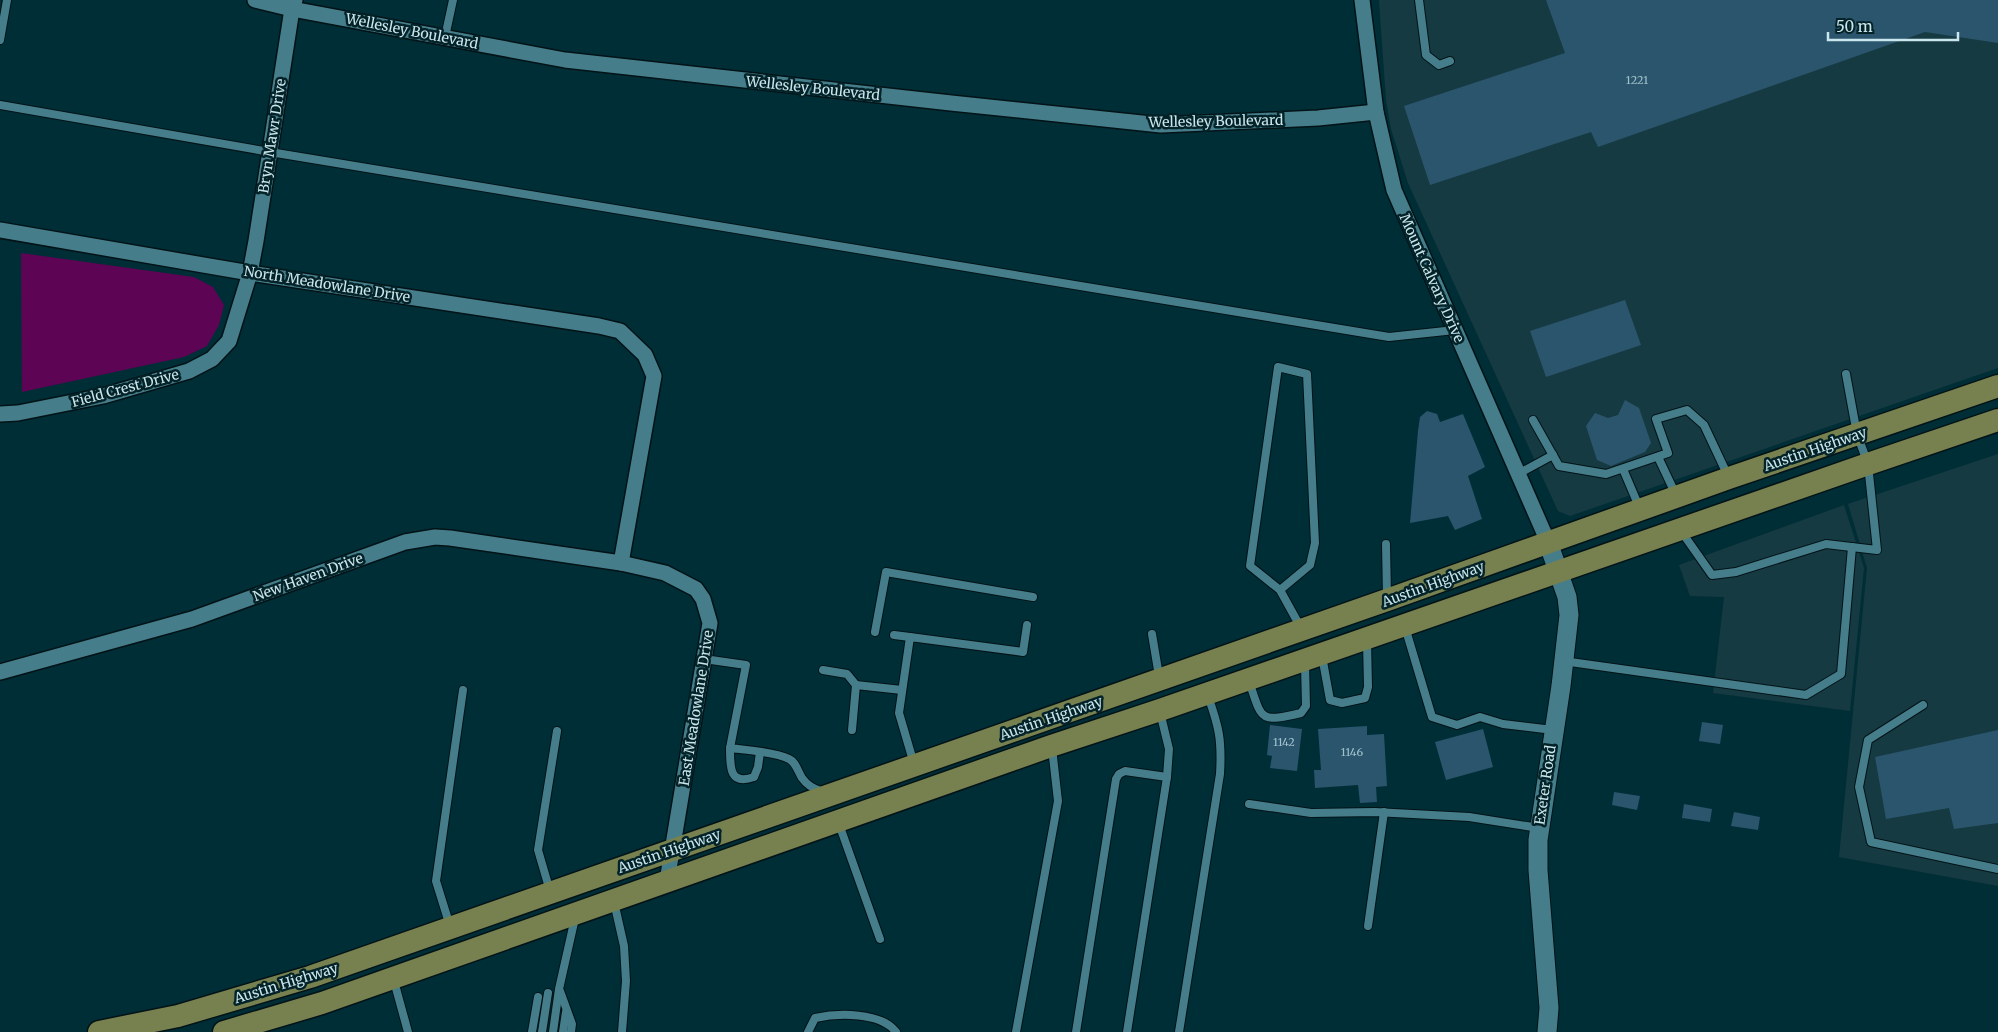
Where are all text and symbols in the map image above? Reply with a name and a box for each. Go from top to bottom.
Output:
street label: Wellesley Boulevard [343,9,480,53]
scale bar [1828,10,1958,42]
text: 50 m [1836,17,1873,36]
street label: Wellesley Boulevard [744,72,881,104]
house number: 1221 [1626,73,1648,87]
street label: Bryn Mawr Drive [254,77,290,195]
street label: Wellesley Boulevard [1148,111,1284,131]
street label: Mount Calvary Drive [1395,211,1469,345]
street label: North Meadowlane Drive [243,262,411,306]
street label: Field Crest Drive [69,365,181,411]
street label: Austin Highway [1760,423,1870,475]
street label: New Haven Drive [251,549,365,605]
street label: Austin Highway [1378,557,1488,611]
street label: East Meadowlane Drive [675,629,717,787]
street label: Austin Highway [996,692,1106,744]
house number: 1142 [1273,735,1295,749]
street label: Exeter Road [1530,743,1560,826]
house number: 1146 [1341,745,1364,759]
street label: Austin Highway [614,825,724,877]
street label: Austin Highway [231,958,341,1008]

